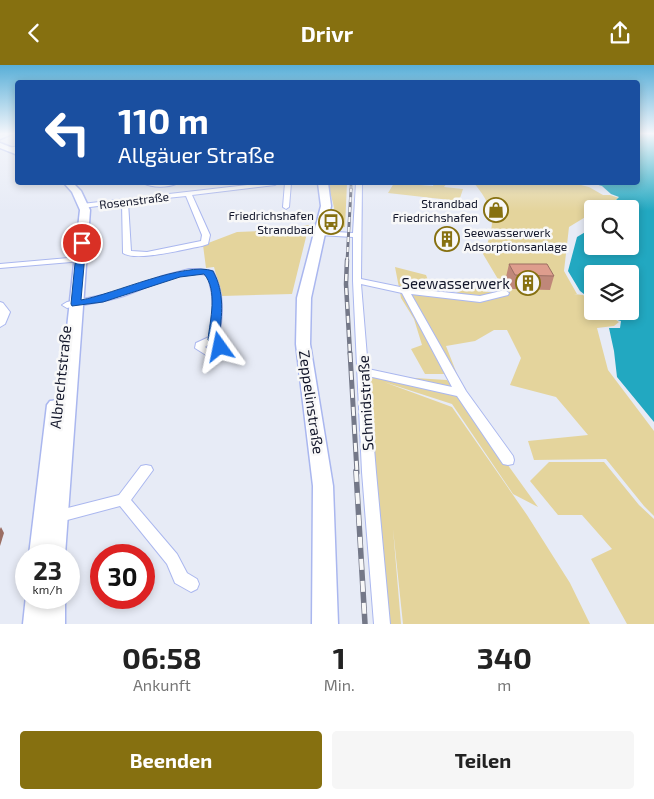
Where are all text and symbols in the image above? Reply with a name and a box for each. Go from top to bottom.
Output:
icon: back [20,19,48,47]
icon: share [606,19,634,47]
text: Drivr [301,20,353,46]
text: 110 m [118,99,209,141]
icon: left [35,100,100,165]
text: Allgäuer Straße [118,141,275,167]
street label: Rosenstraße [98,189,170,211]
place label: Strandbad Friedrichshafen [392,196,478,224]
shop icon: Strandbad Friedrichshafen [483,197,509,223]
map controls [584,200,639,320]
button: search [584,200,639,255]
place label: Friedrichshafen Strandbad [228,208,314,236]
bus stop icon: Friedrichshafen Strandbad [318,209,344,235]
pin [61,222,103,264]
place label: Seewasserwerk Adsorptionsanlage [464,225,567,253]
building icon: Seewasserwerk Adsorptionsanlage [434,226,460,252]
icon: arrive [68,229,96,257]
button: layers [584,265,639,320]
building icon: Seewasserwerk [515,270,541,296]
place label: Seewasserwerk [402,274,510,292]
position arrow [193,320,245,372]
street label: Albrechtstraße [46,324,74,430]
street label: Zeppelinstraße [296,349,328,455]
street label: Schmidstraße [354,355,376,451]
speed limit sign: 30 [90,544,155,609]
text: 23 [33,555,62,585]
text: km/h [33,582,62,596]
text: 06:58 [122,639,202,675]
text: 1 [333,639,346,675]
text: 340 [477,639,532,675]
text: Ankunft [133,675,191,694]
text: Min. [324,675,355,694]
text: m [497,675,511,694]
button: Beenden [20,731,322,789]
button: Teilen [332,731,634,789]

